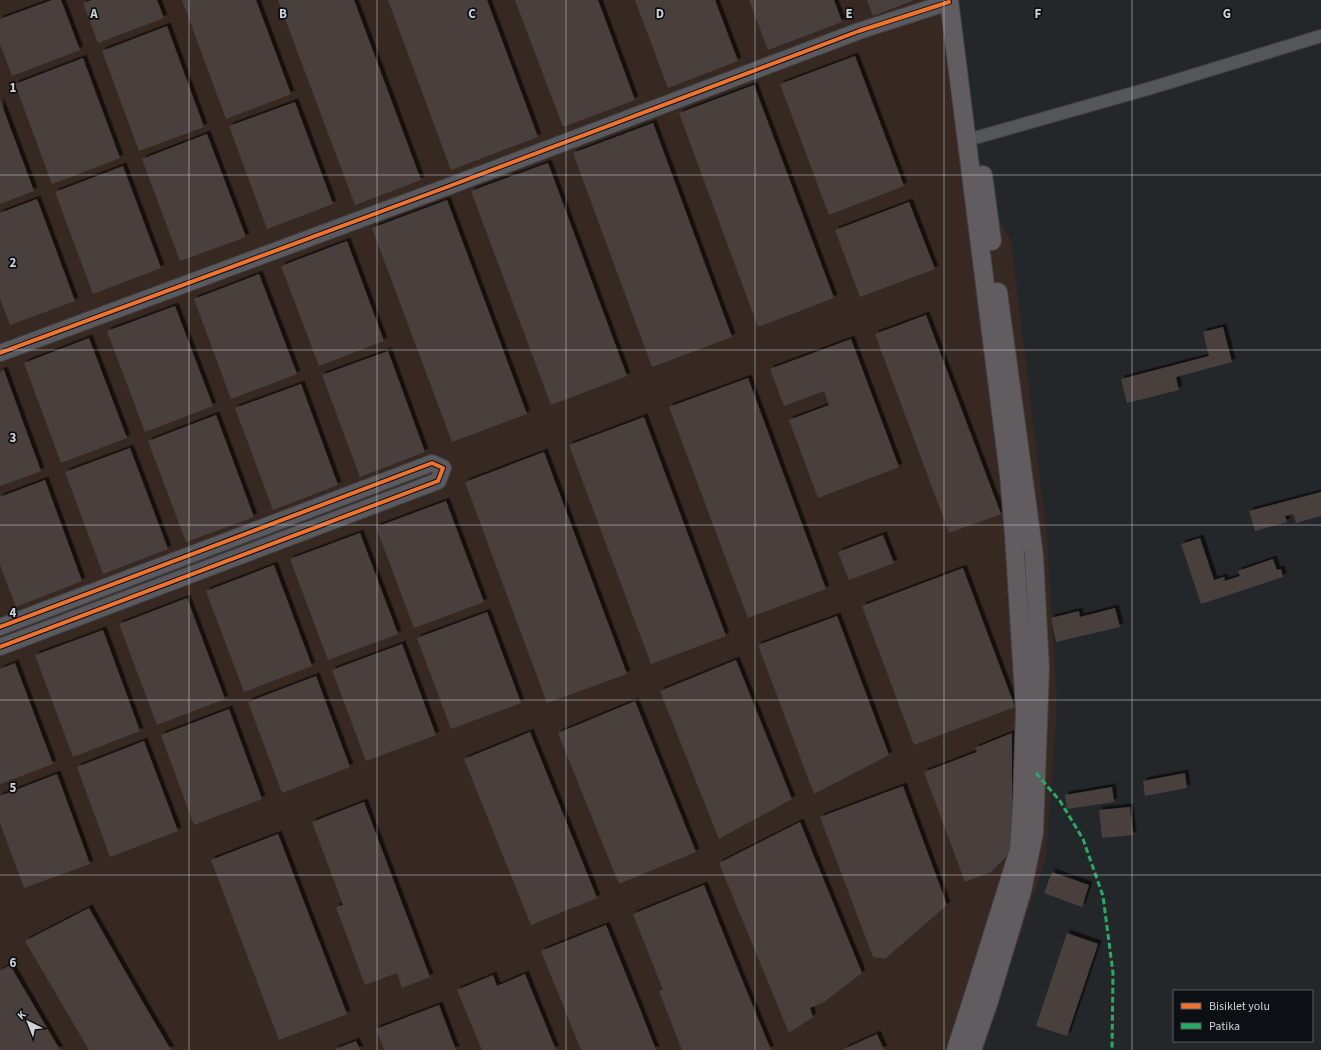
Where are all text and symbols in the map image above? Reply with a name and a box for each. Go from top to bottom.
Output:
text: A [89,5,98,23]
text: B [279,5,287,23]
text: C [468,5,476,23]
text: D [656,5,664,23]
text: E [845,5,853,23]
text: F [1035,5,1042,23]
text: G [1223,5,1231,23]
text: 1 [10,79,17,97]
text: 2 [10,254,17,272]
text: 3 [10,429,17,447]
text: 4 [10,604,17,622]
text: 5 [10,779,17,797]
text: 6 [10,954,17,972]
legend [1173,990,1313,1042]
text: Bisiklet yolu [1209,998,1270,1015]
north arrow [8,1002,48,1042]
text: K [14,1007,29,1023]
text: Patika [1209,1018,1240,1035]

